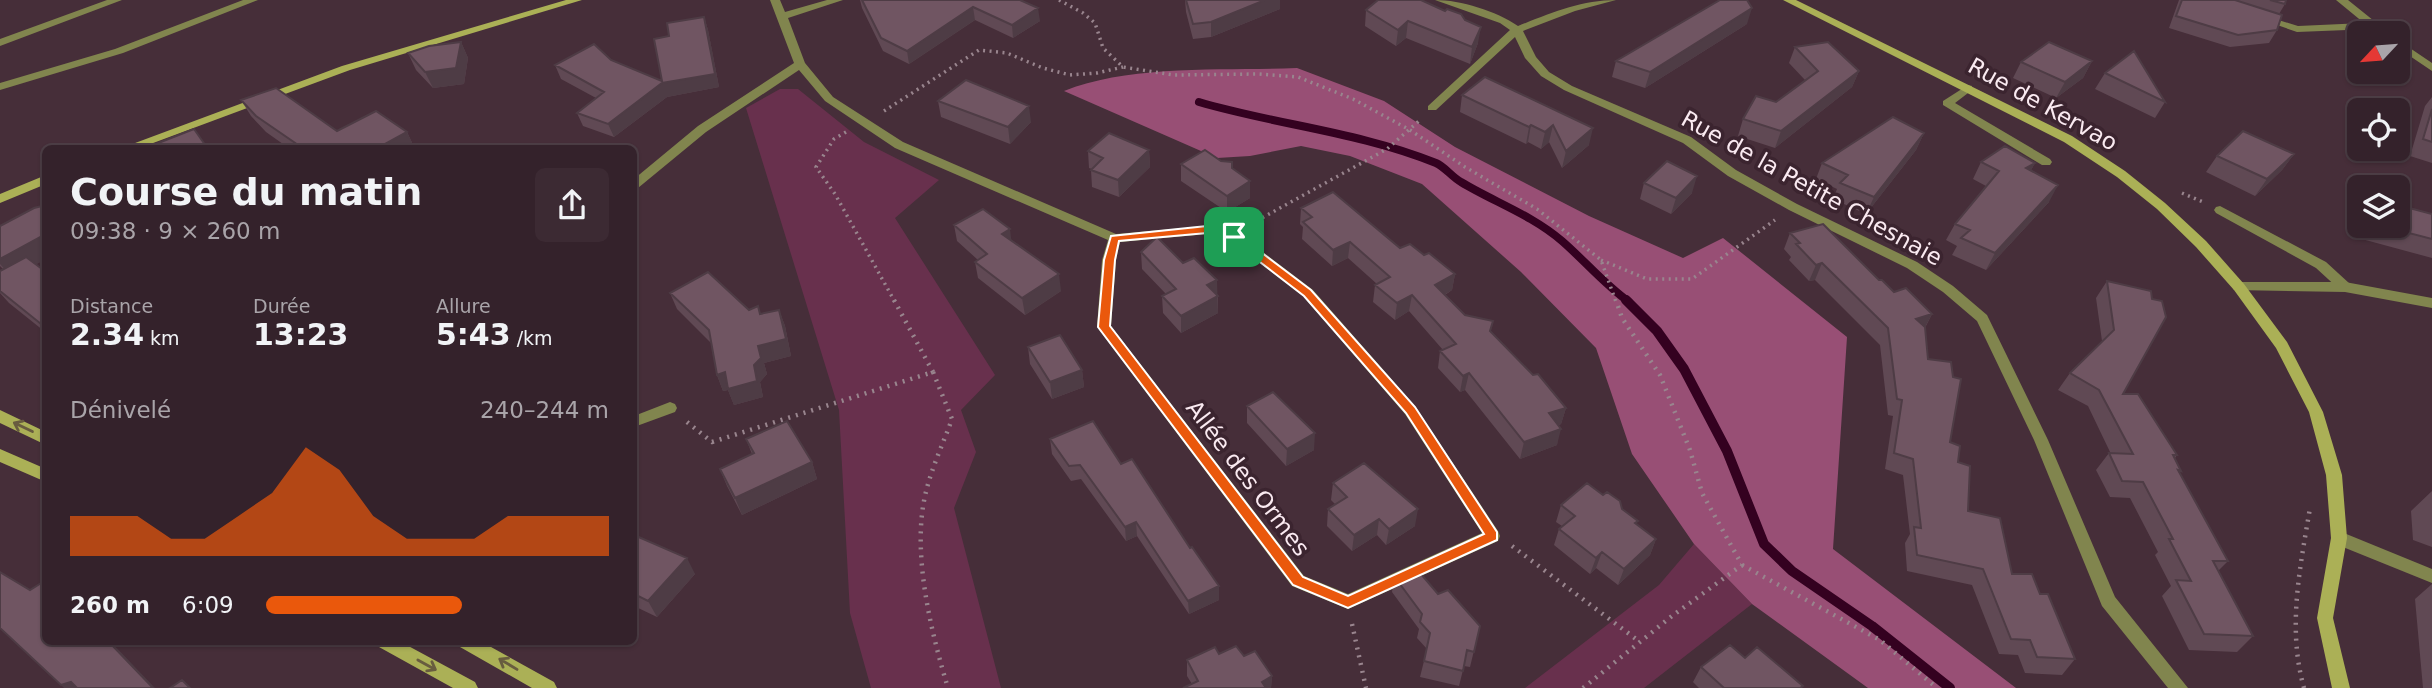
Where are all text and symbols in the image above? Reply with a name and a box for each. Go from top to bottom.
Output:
north arrow [2347,21,2410,84]
map controls [2347,21,2410,238]
street label: Rue de Kervao [1964,52,2122,156]
button: locate [2347,98,2410,161]
street label: Rue de la Petite Chesnaie [1677,105,1947,271]
button: share [535,168,609,242]
text: Course du matin [70,170,422,214]
button: layers [2347,175,2410,238]
pin [1204,207,1264,267]
text: 09:38 · 9 × 260 m [70,218,280,244]
icon: arrive [1215,218,1253,256]
text: Distance [70,295,153,317]
text: Durée [253,295,310,317]
text: Allure [436,295,491,317]
text: 2.34 [70,317,144,352]
text: 13:23 [253,317,349,352]
text: 5:43 [436,317,511,352]
text: km [144,327,180,349]
text: /km [511,327,553,349]
street label: Allée des Ormes [1181,395,1315,561]
text: Dénivelé [70,397,171,423]
text: 240–244 m [480,397,609,423]
one-way arrow [13,420,34,434]
text: 260 m [70,592,150,618]
text: 6:09 [182,592,234,618]
one-way arrow [498,657,518,671]
one-way arrow [416,659,437,672]

